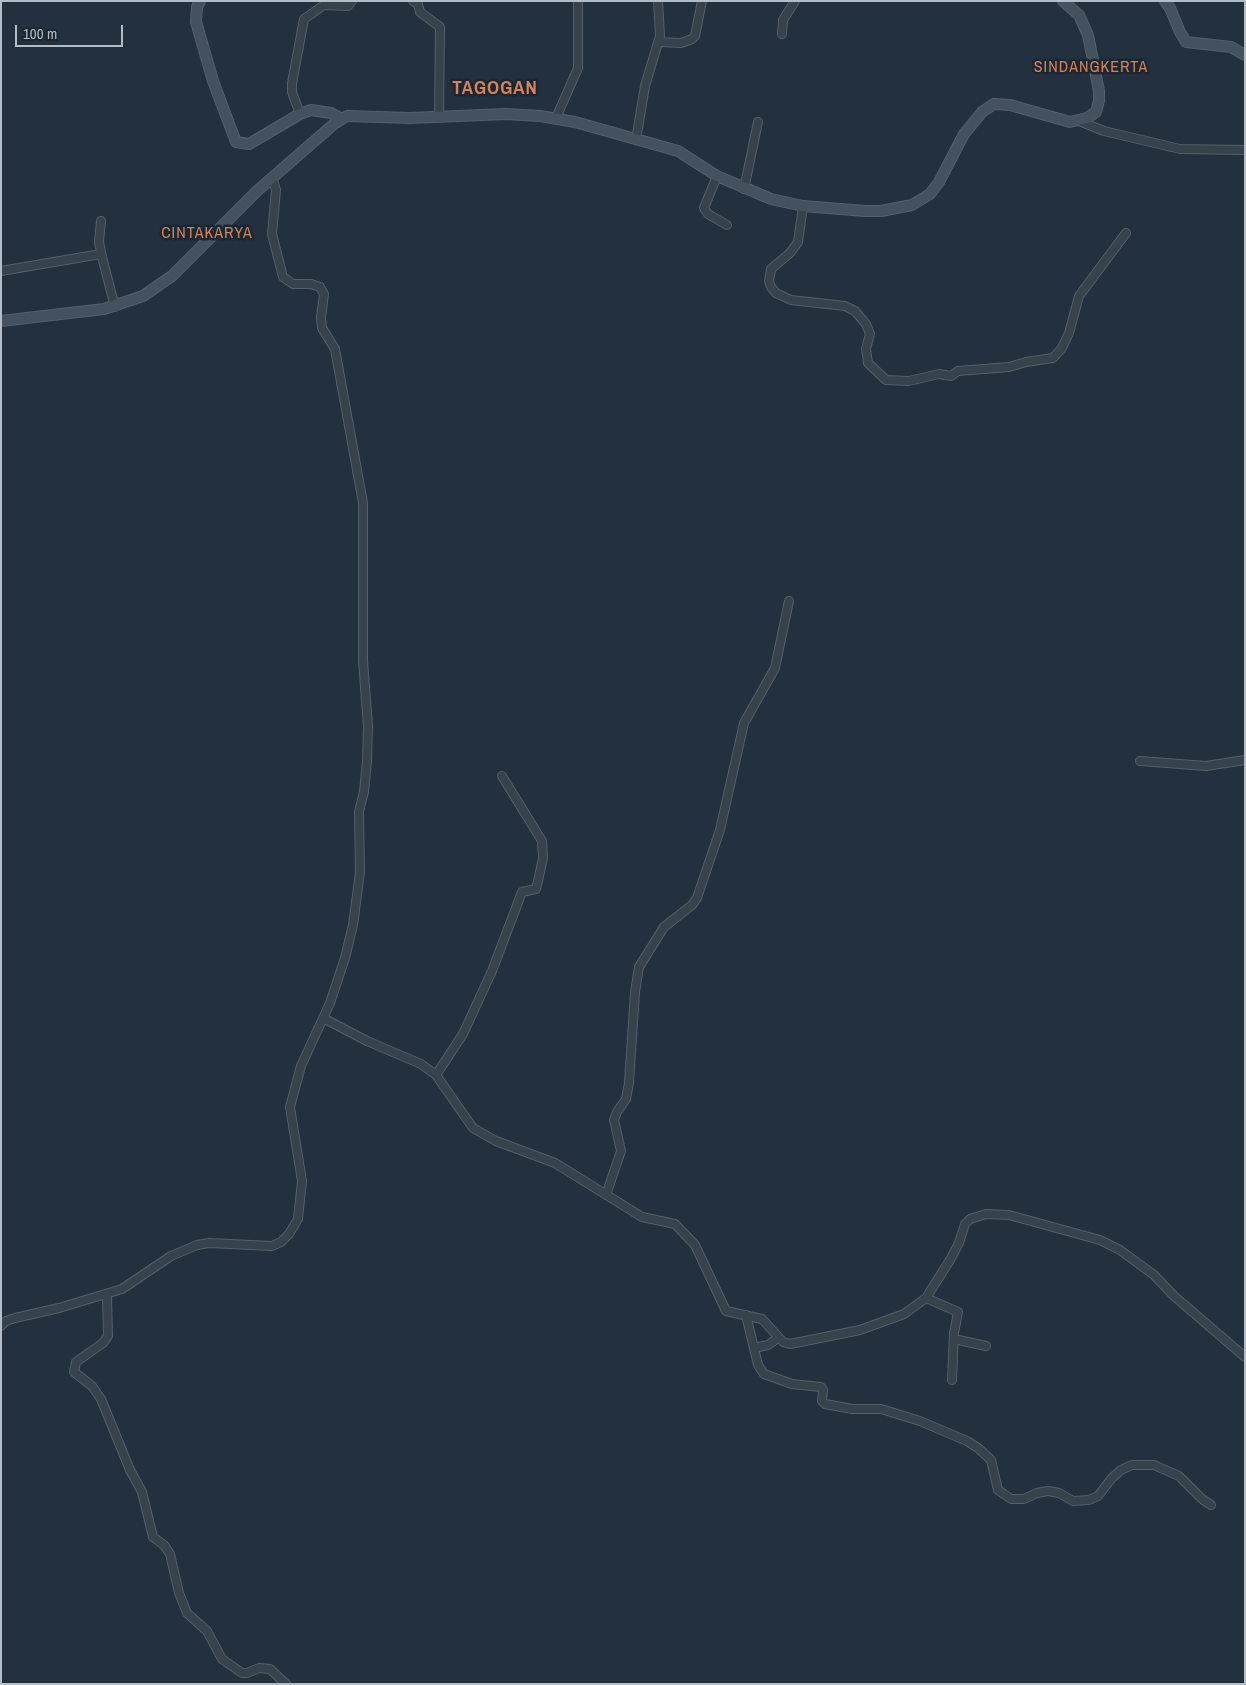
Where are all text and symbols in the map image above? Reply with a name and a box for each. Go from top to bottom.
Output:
scale bar [18,15,125,47]
text: 100 m [23,23,57,44]
district label: SINDANGKERTA [1032,58,1150,78]
district label: TAGOGAN [451,78,539,100]
district label: CINTAKARYA [160,224,254,244]

